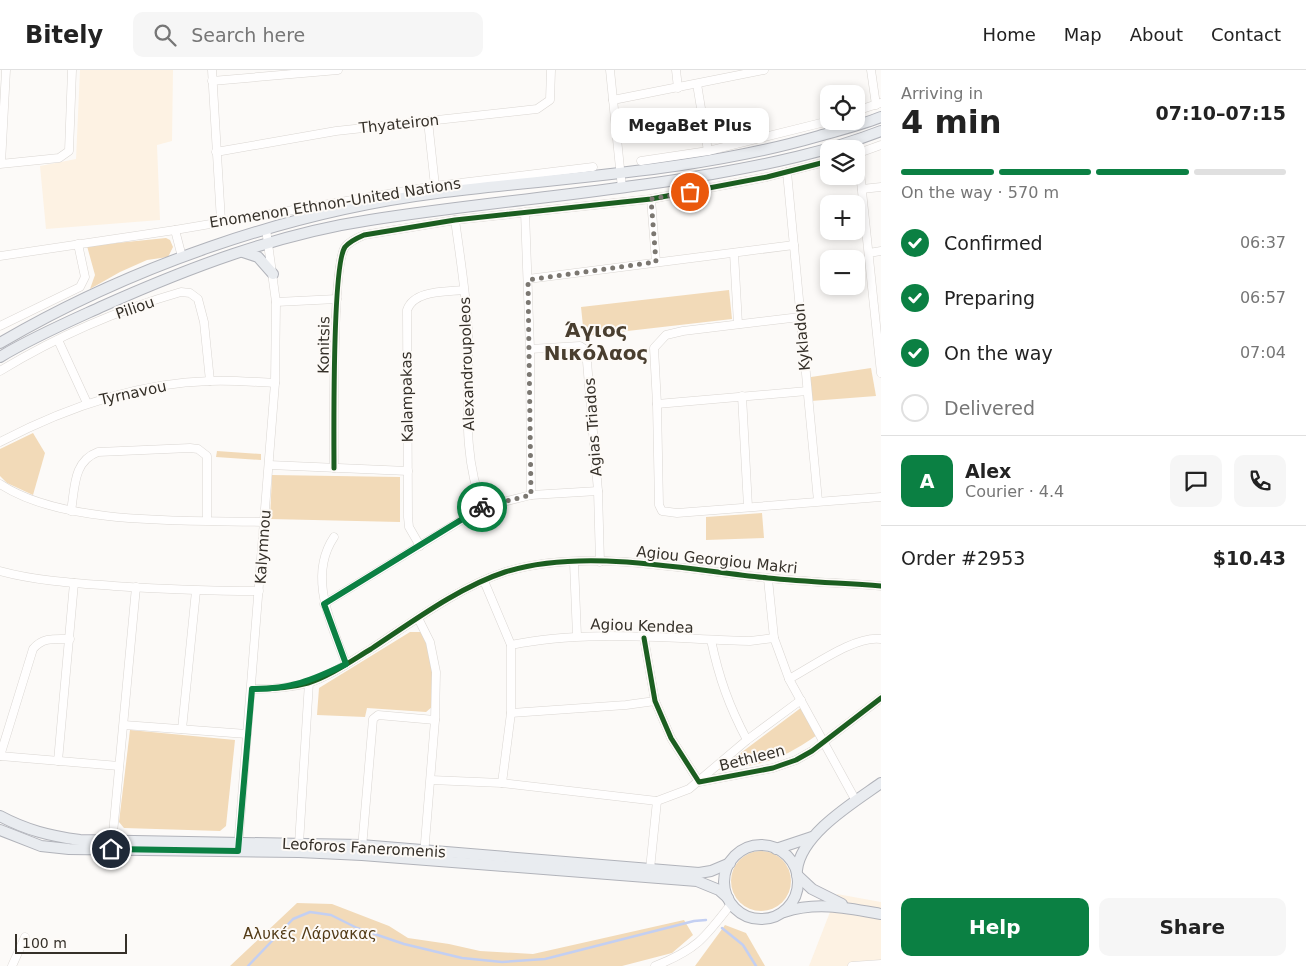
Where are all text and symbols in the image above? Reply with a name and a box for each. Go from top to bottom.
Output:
search box [133,12,483,57]
text: Bitely [25,21,103,49]
icon: search [151,21,179,49]
text: Search here [191,24,305,46]
text: Home [983,24,1036,45]
text: Map [1064,24,1102,45]
text: About [1130,24,1183,45]
text: Contact [1211,24,1281,45]
text: Arriving in [901,84,983,103]
map controls [820,85,865,295]
button: locate [820,85,865,130]
text: 07:10–07:15 [1156,102,1286,124]
text: 4 min [901,103,1002,141]
callout: MegaBet Plus [611,107,769,142]
street label: Thyateiron [357,111,440,137]
text: MegaBet Plus [628,116,752,135]
button: layers [820,140,865,185]
pin [669,171,711,213]
street label: Enomenon Ethnon-United Nations [208,174,462,232]
icon: bag [676,178,704,206]
text: On the way · 570 m [901,183,1059,202]
button: + [820,195,865,240]
icon: check [901,229,929,257]
text: Confirmed [944,232,1043,254]
text: 06:37 [1240,233,1286,252]
button: − [820,250,865,295]
icon: check [901,284,929,312]
text: Preparing [944,287,1035,309]
text: 06:57 [1240,288,1286,307]
street label: Piliou [113,293,157,323]
street label: Alexandroupoleos [456,296,478,431]
street label: Kykladon [790,302,814,372]
street label: Konitsis [314,316,334,374]
district label: Άγιος Νικόλαος [544,318,648,365]
icon: check [901,339,929,367]
text: On the way [944,342,1053,364]
text: 07:04 [1240,343,1286,362]
street label: Kalampakas [397,351,417,443]
street label: Tyrnavou [97,377,168,409]
street label: Agias Triados [581,377,605,477]
text: Delivered [944,397,1035,419]
button: chat [1170,455,1222,507]
button: phone [1234,455,1286,507]
text: Alex [965,460,1011,482]
text: A [920,470,934,492]
courier [457,482,507,532]
text: Courier · 4.4 [965,482,1064,501]
icon: bike [468,493,496,521]
street label: Kalymnou [251,509,275,585]
street label: Agiou Georgiou Makri [636,543,798,577]
text: Order #2953 [901,547,1025,569]
text: $10.43 [1213,547,1286,569]
street label: Agiou Kendea [590,615,694,637]
street label: Bethleen [717,741,787,775]
pin [90,828,132,870]
icon: home [97,835,125,863]
street label: Leoforos Faneromenis [282,835,447,861]
button: Help [901,898,1089,956]
button: Share [1099,898,1286,956]
park label: Αλυκές Λάρνακας [243,925,377,943]
scale bar [15,931,128,954]
text: 100 m [22,935,67,951]

